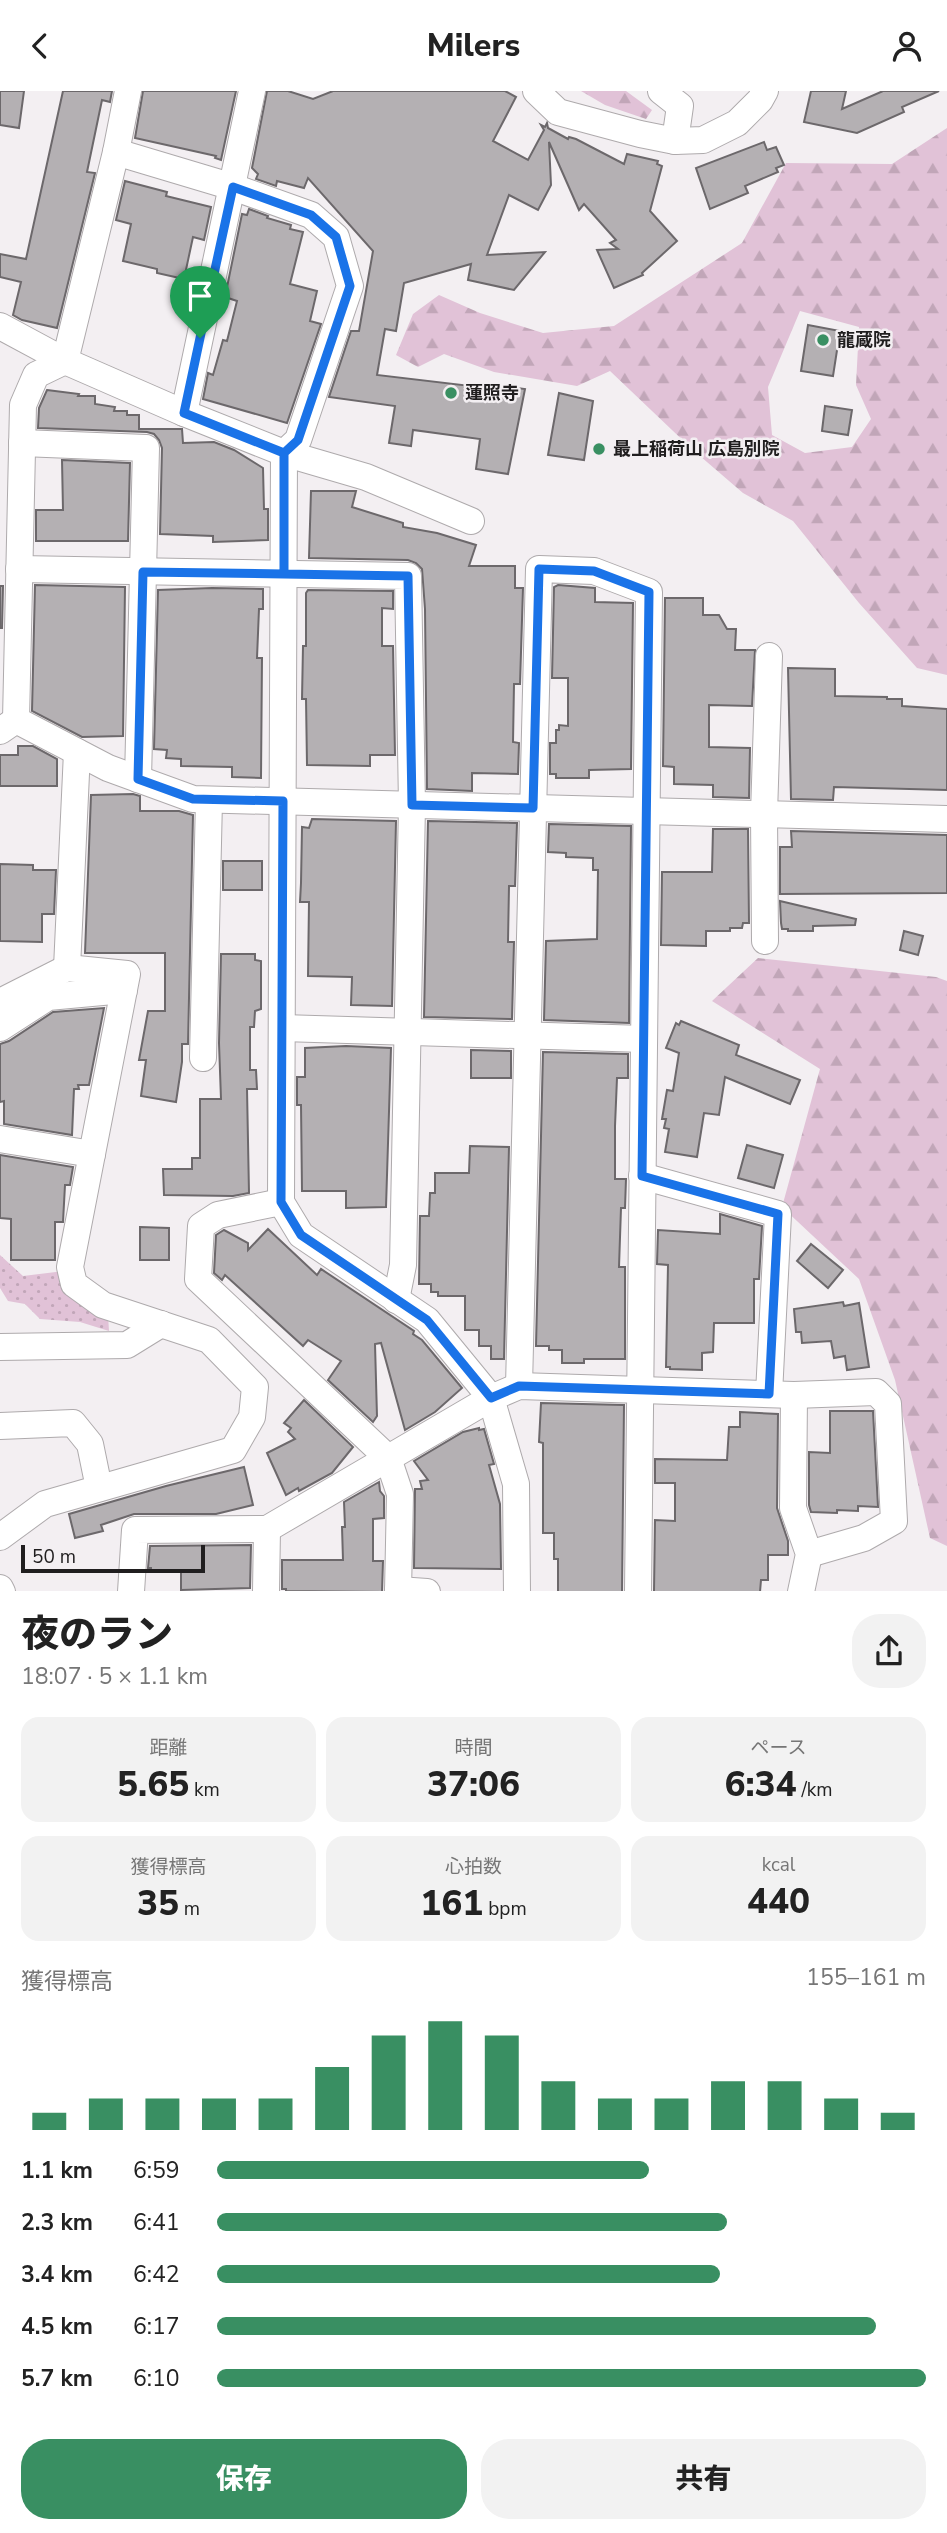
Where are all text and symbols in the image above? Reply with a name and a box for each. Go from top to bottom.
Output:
text: Milers [427,24,520,67]
icon: back [21,27,59,65]
icon: person [888,27,926,65]
pin [170,266,230,338]
icon: arrive [181,277,219,315]
place label: 龍蔵院 [837,328,891,352]
marker: 龍蔵院 [815,332,831,348]
place label: 蓮照寺 [465,381,519,405]
marker: 蓮照寺 [443,385,459,401]
place label: 最上稲荷山 広島別院 [613,437,780,461]
marker: 最上稲荷山 広島別院 [591,441,607,457]
scale bar [21,1542,205,1574]
text: 50 m [32,1544,76,1570]
text: 夜のラン [21,1609,173,1660]
button: share [852,1614,926,1688]
text: 18:07 · 5 × 1.1 km [21,1661,208,1692]
text: 距離 [149,1735,188,1761]
text: 時間 [454,1735,493,1761]
text: ペース [750,1735,807,1761]
text: 5.65 [117,1761,189,1808]
text: 37:06 [427,1761,520,1808]
text: 6:34 [724,1761,797,1808]
text: km [189,1777,220,1803]
text: /km [797,1777,833,1803]
text: kcal [762,1852,795,1878]
text: 獲得標高 [130,1854,207,1880]
text: 心拍数 [445,1854,502,1880]
text: 440 [747,1878,810,1925]
text: 35 [137,1880,179,1927]
text: 161 [420,1880,483,1927]
text: m [179,1896,200,1922]
text: bpm [483,1896,527,1922]
text: 155–161 m [806,1962,926,1993]
text: 獲得標高 [21,1966,113,1997]
text: 1.1 km [21,2155,93,2186]
text: 6:59 [133,2155,180,2186]
text: 2.3 km [21,2207,93,2238]
text: 6:41 [133,2207,180,2238]
text: 3.4 km [21,2259,93,2290]
text: 6:42 [133,2259,180,2290]
text: 4.5 km [21,2311,93,2342]
text: 6:17 [133,2311,180,2342]
text: 5.7 km [21,2363,93,2394]
text: 6:10 [133,2363,180,2394]
button: 保存 [21,2439,467,2519]
button: 共有 [481,2439,926,2519]

